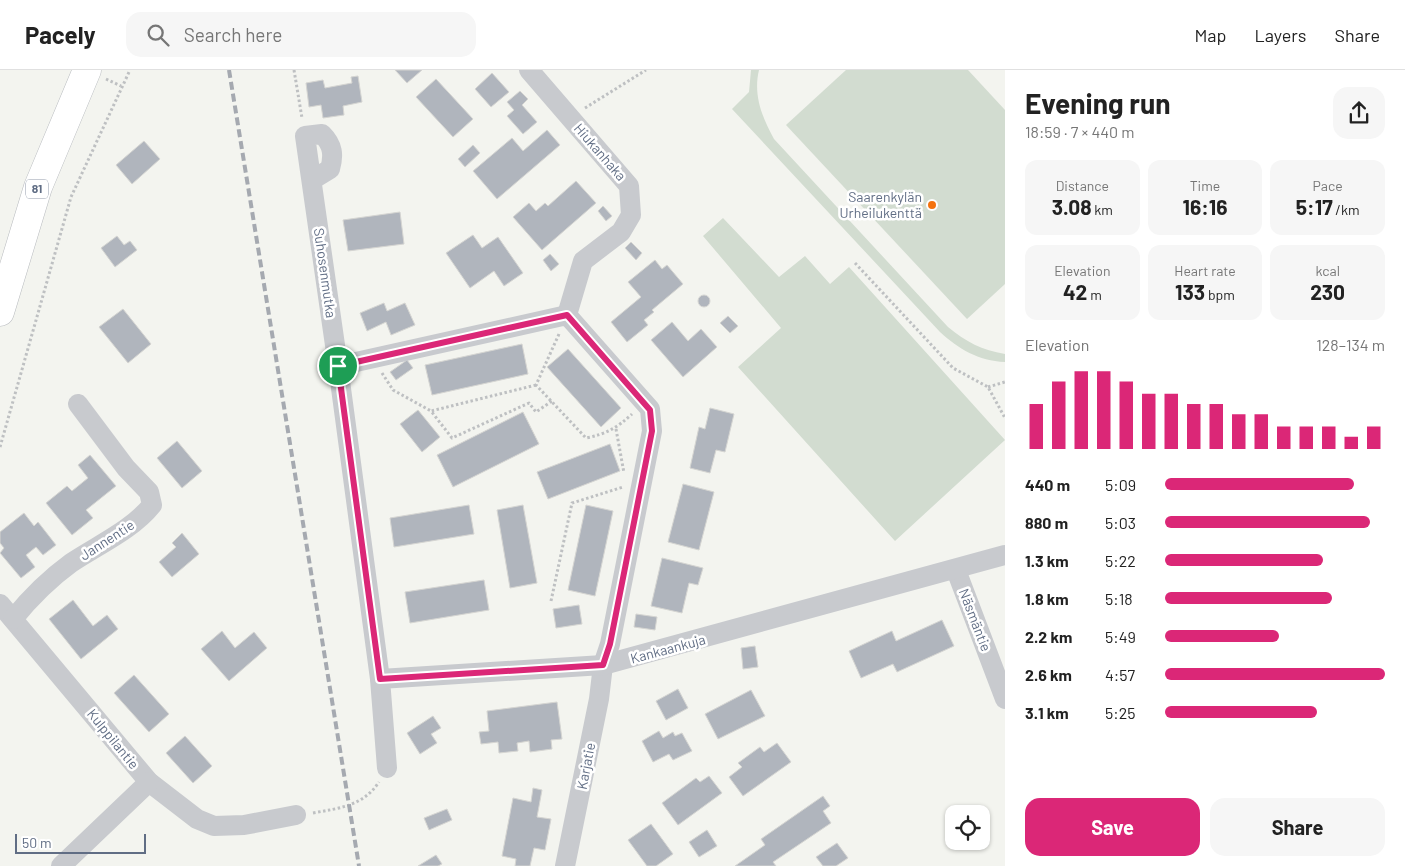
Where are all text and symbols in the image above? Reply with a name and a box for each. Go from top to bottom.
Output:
search box [126,12,476,57]
text: Pacely [25,20,96,49]
icon: search [144,21,172,49]
text: Search here [184,23,282,46]
text: Map [1194,24,1226,46]
text: Layers [1254,24,1307,46]
text: Share [1335,24,1380,46]
text: Evening run [1025,86,1171,120]
button: share [1333,87,1385,139]
street label: Hiukanhaka [571,119,630,184]
text: 18:59 · 7 × 440 m [1025,122,1135,141]
text: Distance [1056,177,1109,194]
text: Time [1190,177,1220,194]
text: Pace [1313,177,1343,194]
road number: 81 [26,180,48,198]
place label: Saarenkylän Urheilukenttä [840,188,922,221]
text: 3.08 [1052,194,1092,219]
text: 16:16 [1182,194,1228,219]
text: 5:17 [1296,194,1333,219]
marker: Saarenkylän Urheilukenttä [926,199,938,211]
text: km [1092,201,1113,218]
text: /km [1333,201,1360,218]
street label: Suhosenmutka [311,227,340,319]
text: Elevation [1054,262,1111,279]
text: Heart rate [1174,262,1236,279]
text: kcal [1315,262,1340,279]
text: 42 [1063,279,1087,304]
text: 133 [1175,279,1205,304]
text: 230 [1310,279,1345,304]
text: m [1087,286,1102,303]
text: bpm [1205,286,1235,303]
text: Elevation [1025,335,1089,354]
text: 128–134 m [1316,335,1385,354]
pin [317,345,359,387]
icon: arrive [324,352,352,380]
text: 440 m [1025,475,1070,494]
text: 5:09 [1105,475,1136,494]
text: 880 m [1025,513,1068,532]
text: 5:03 [1105,513,1136,532]
street label: Jannentie [76,516,137,563]
text: 1.3 km [1025,551,1069,570]
text: 5:22 [1105,551,1136,570]
street label: Näsmäntie [956,586,995,654]
text: 1.8 km [1025,589,1069,608]
text: 5:18 [1105,589,1133,608]
text: 2.2 km [1025,627,1072,646]
text: 5:49 [1105,627,1136,646]
street label: Kankaankuja [628,630,707,667]
text: 2.6 km [1025,665,1072,684]
text: 4:57 [1105,665,1135,684]
text: 3.1 km [1025,703,1069,722]
text: 5:25 [1105,703,1135,722]
street label: Kulppilantie [84,705,143,772]
street label: Karjatie [573,741,598,791]
button: Save [1025,798,1200,856]
button: Share [1210,798,1385,856]
map controls [945,805,990,850]
button: locate [945,805,990,850]
scale bar [15,831,146,854]
text: 50 m [22,834,51,851]

